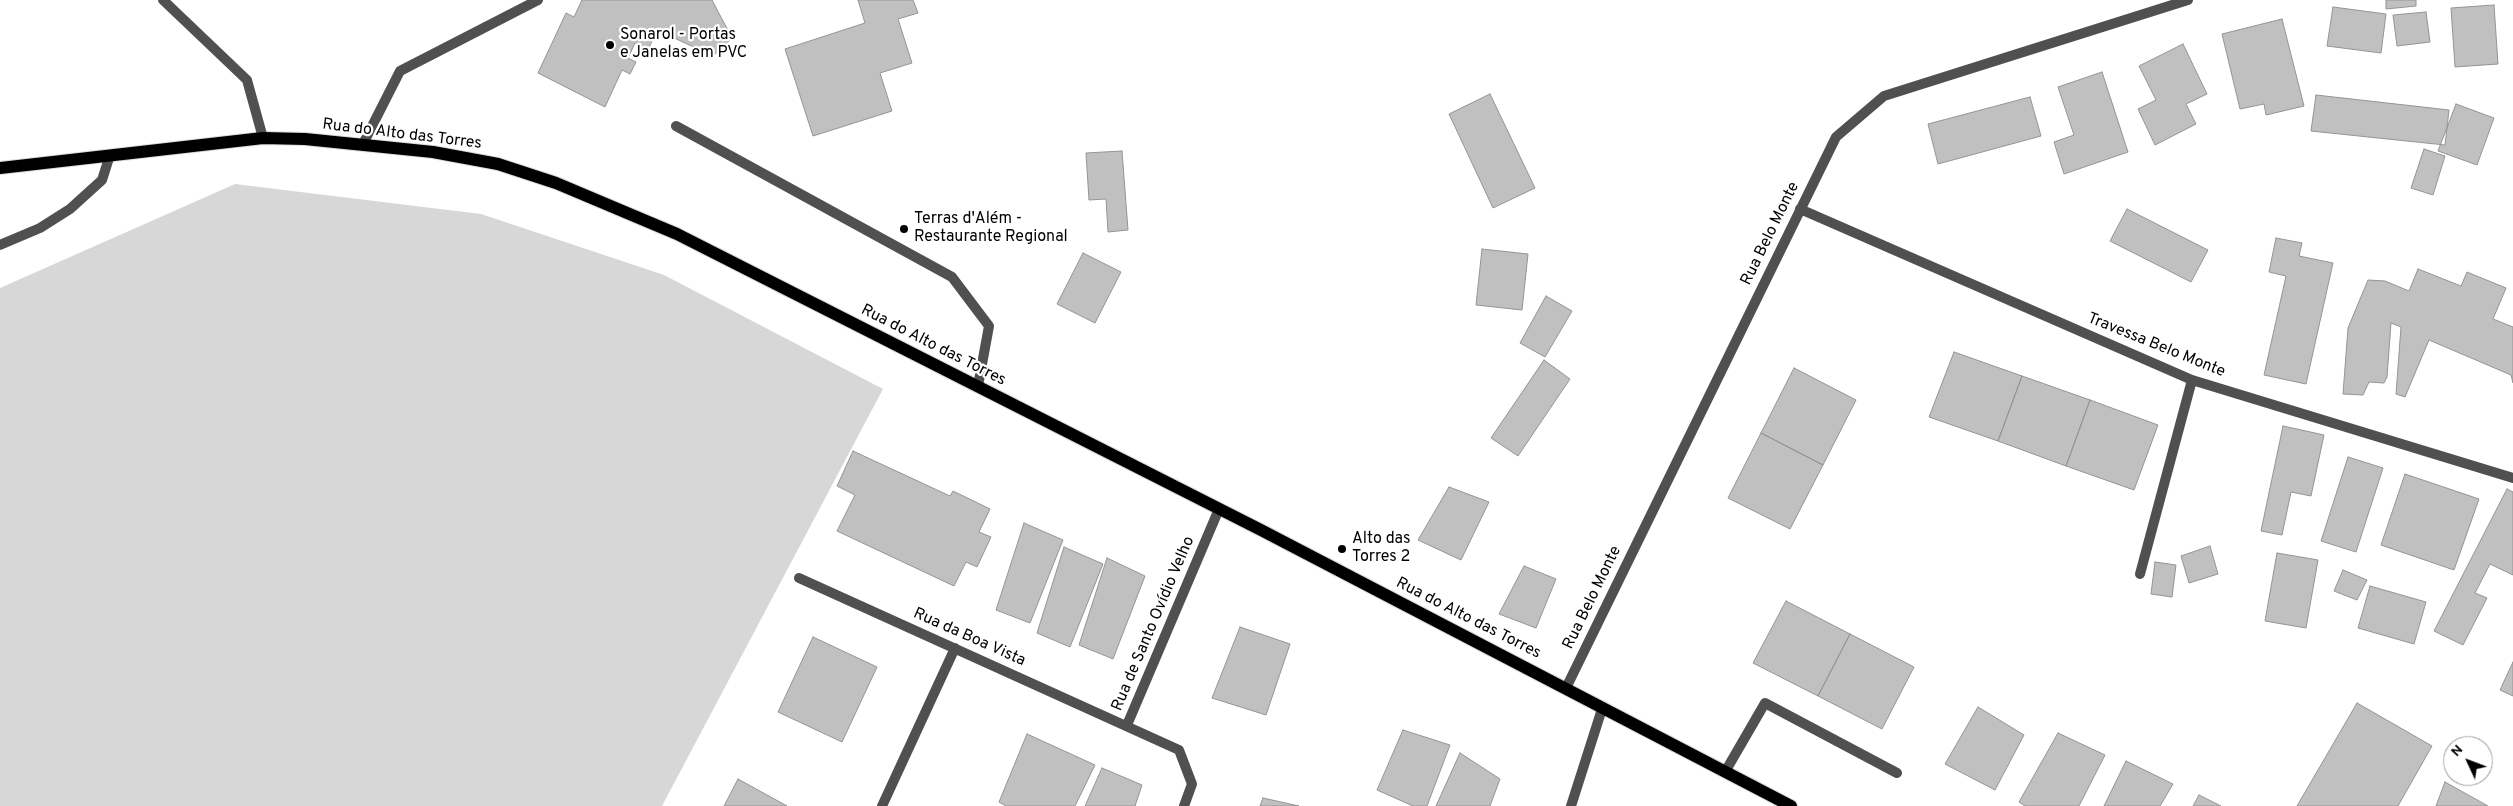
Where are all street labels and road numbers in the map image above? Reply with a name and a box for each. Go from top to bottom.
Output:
street label: Rua do Alto das Torres [321,116,483,154]
street label: Rua Belo Monte [1738,179,1804,289]
street label: Rua do Alto das Torres [857,301,1009,391]
street label: Travessa Belo Monte [2084,310,2228,382]
street label: Rua de Santo Ovídio Velho [1108,534,1200,714]
street label: Rua Belo Monte [1560,543,1626,653]
street label: Rua do Alto das Torres [1392,574,1544,664]
street label: Rua da Boa Vista [910,605,1028,671]

